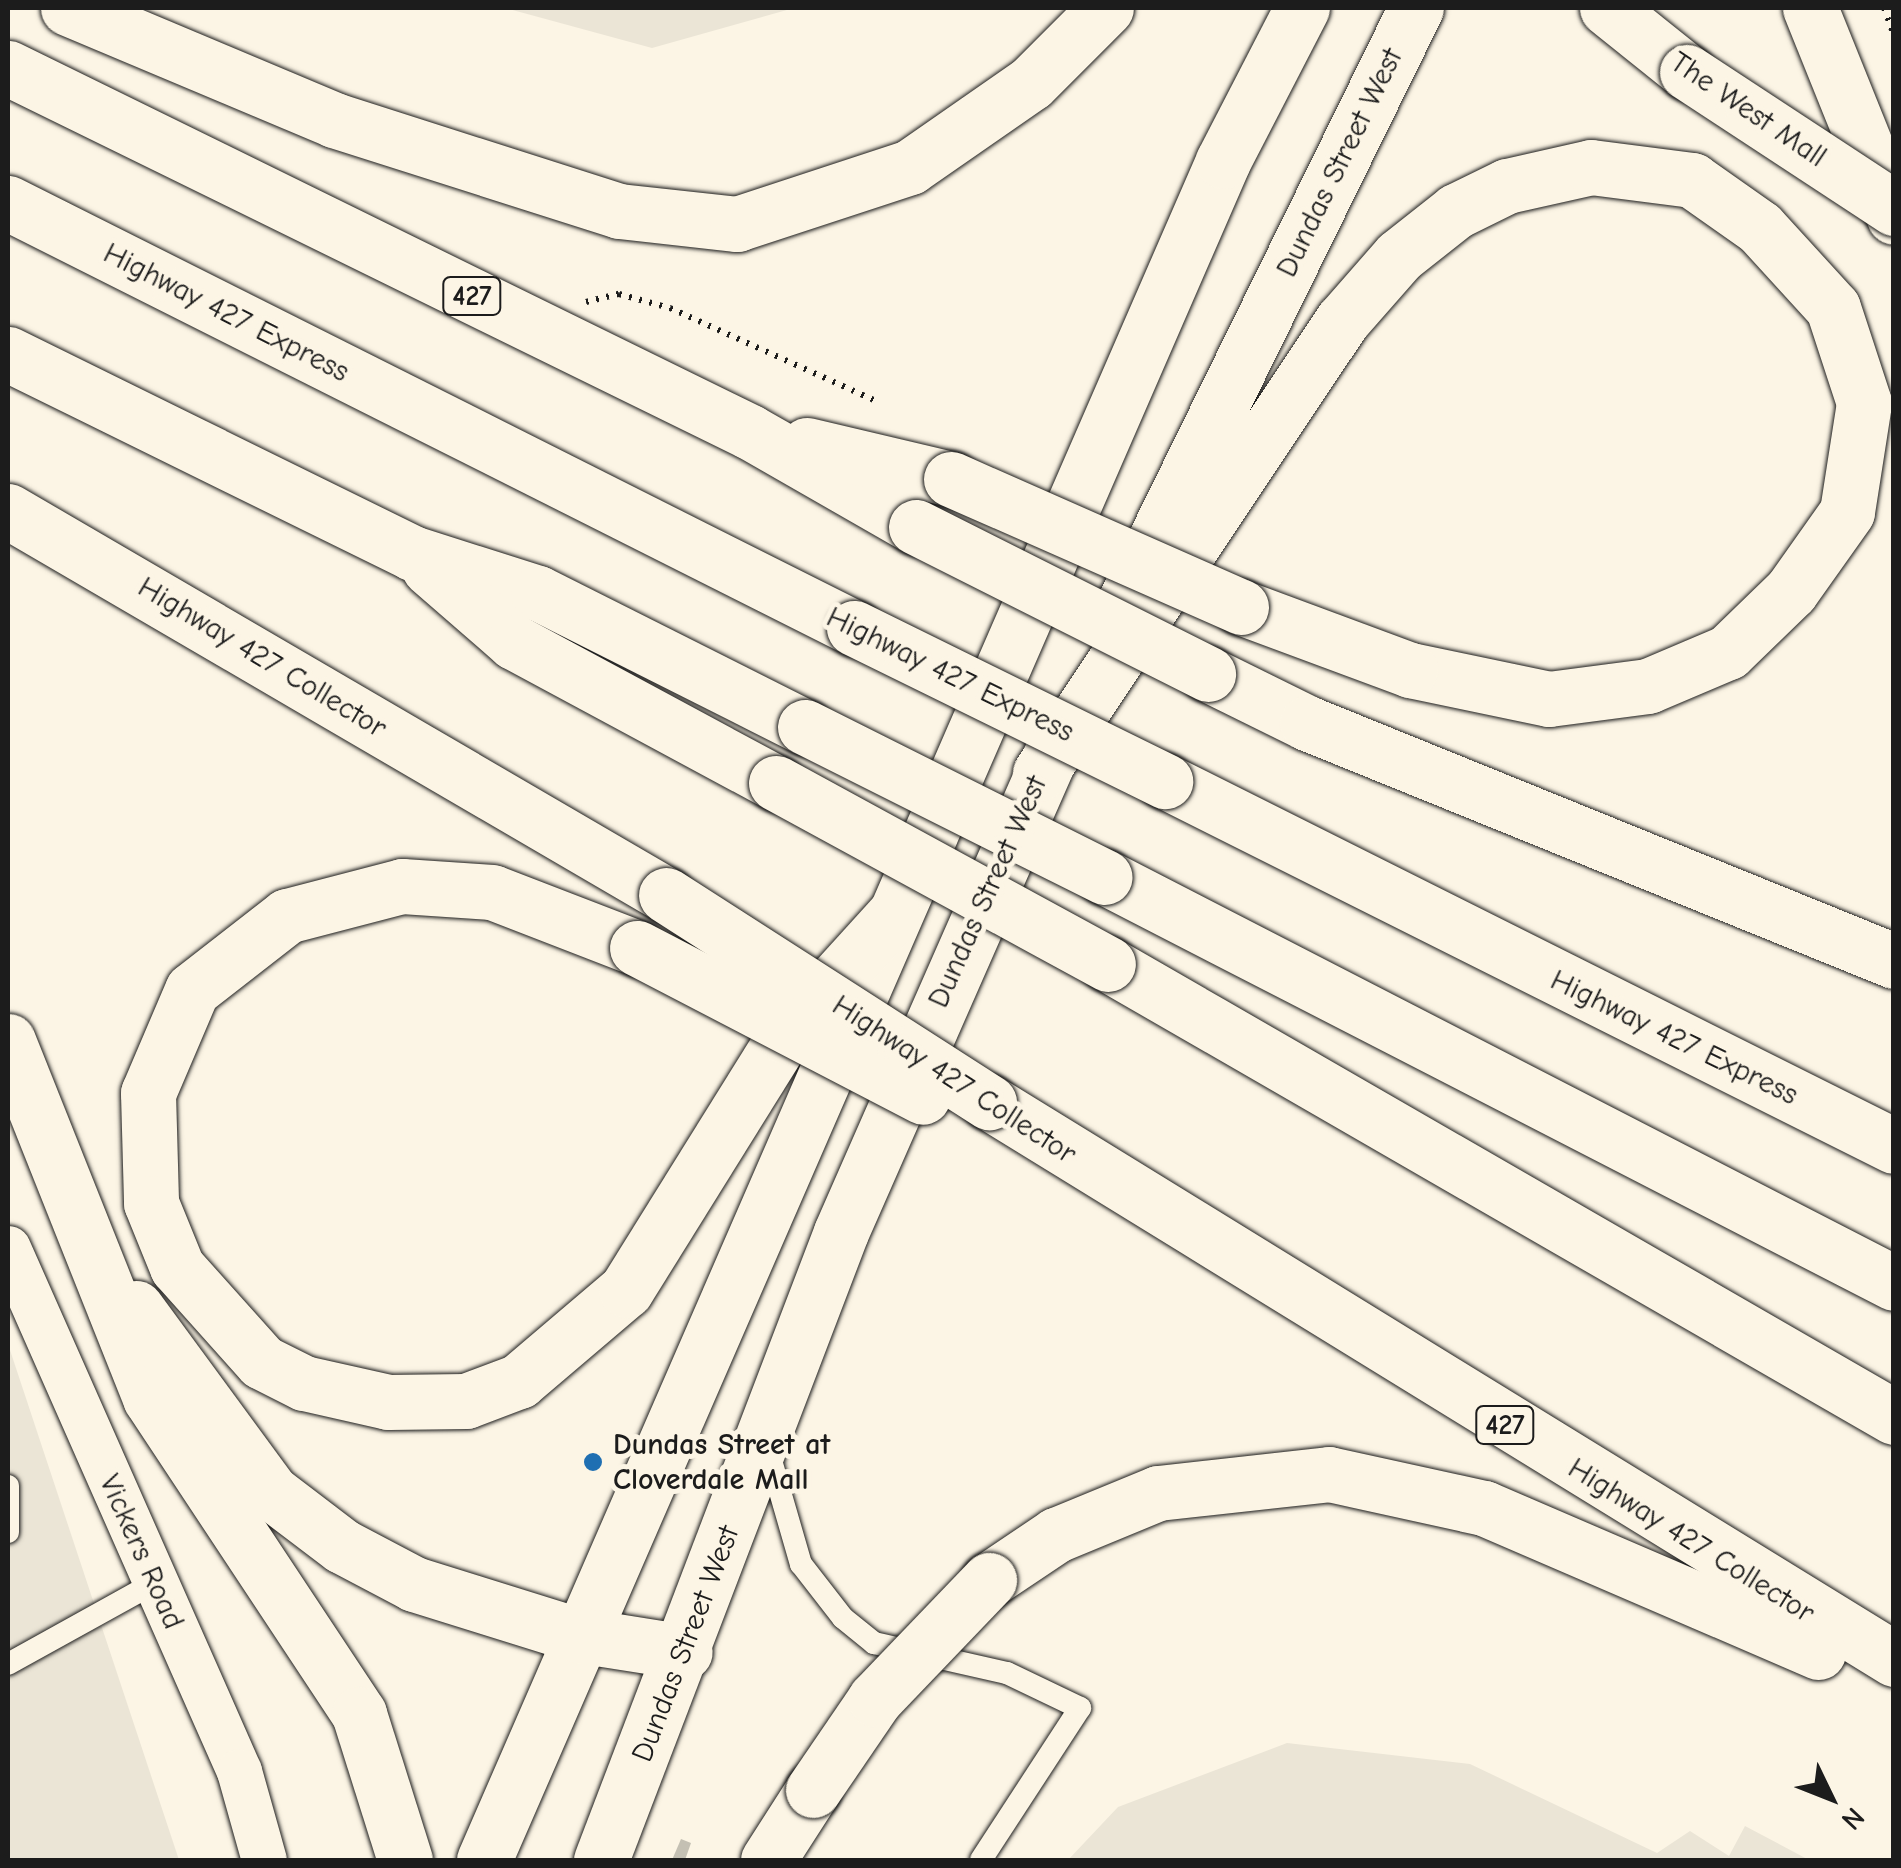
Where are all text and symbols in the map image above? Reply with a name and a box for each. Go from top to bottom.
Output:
street label: Dundas Street West [1269,43,1411,283]
street label: The West Mall [1663,45,1833,175]
street label: Highway 427 Express [97,236,355,390]
road number: 427 [442,273,502,319]
street label: Highway 427 Collector [131,570,393,746]
street label: Highway 427 Express [820,599,1080,751]
street label: Dundas Street West [921,771,1055,1013]
street label: Highway 427 Express [1544,962,1804,1114]
street label: Highway 427 Collector [825,988,1083,1172]
road number: 427 [1475,1402,1535,1448]
place label: Dundas Street at Cloverdale Mall [613,1427,830,1498]
marker: Dundas Street at Cloverdale Mall [582,1451,604,1473]
street label: Highway 427 Collector [1561,1451,1821,1631]
street label: Vickers Road [91,1469,191,1635]
street label: Dundas Street West [624,1521,748,1767]
north arrow [1781,1748,1881,1848]
text: N [1835,1801,1871,1836]

